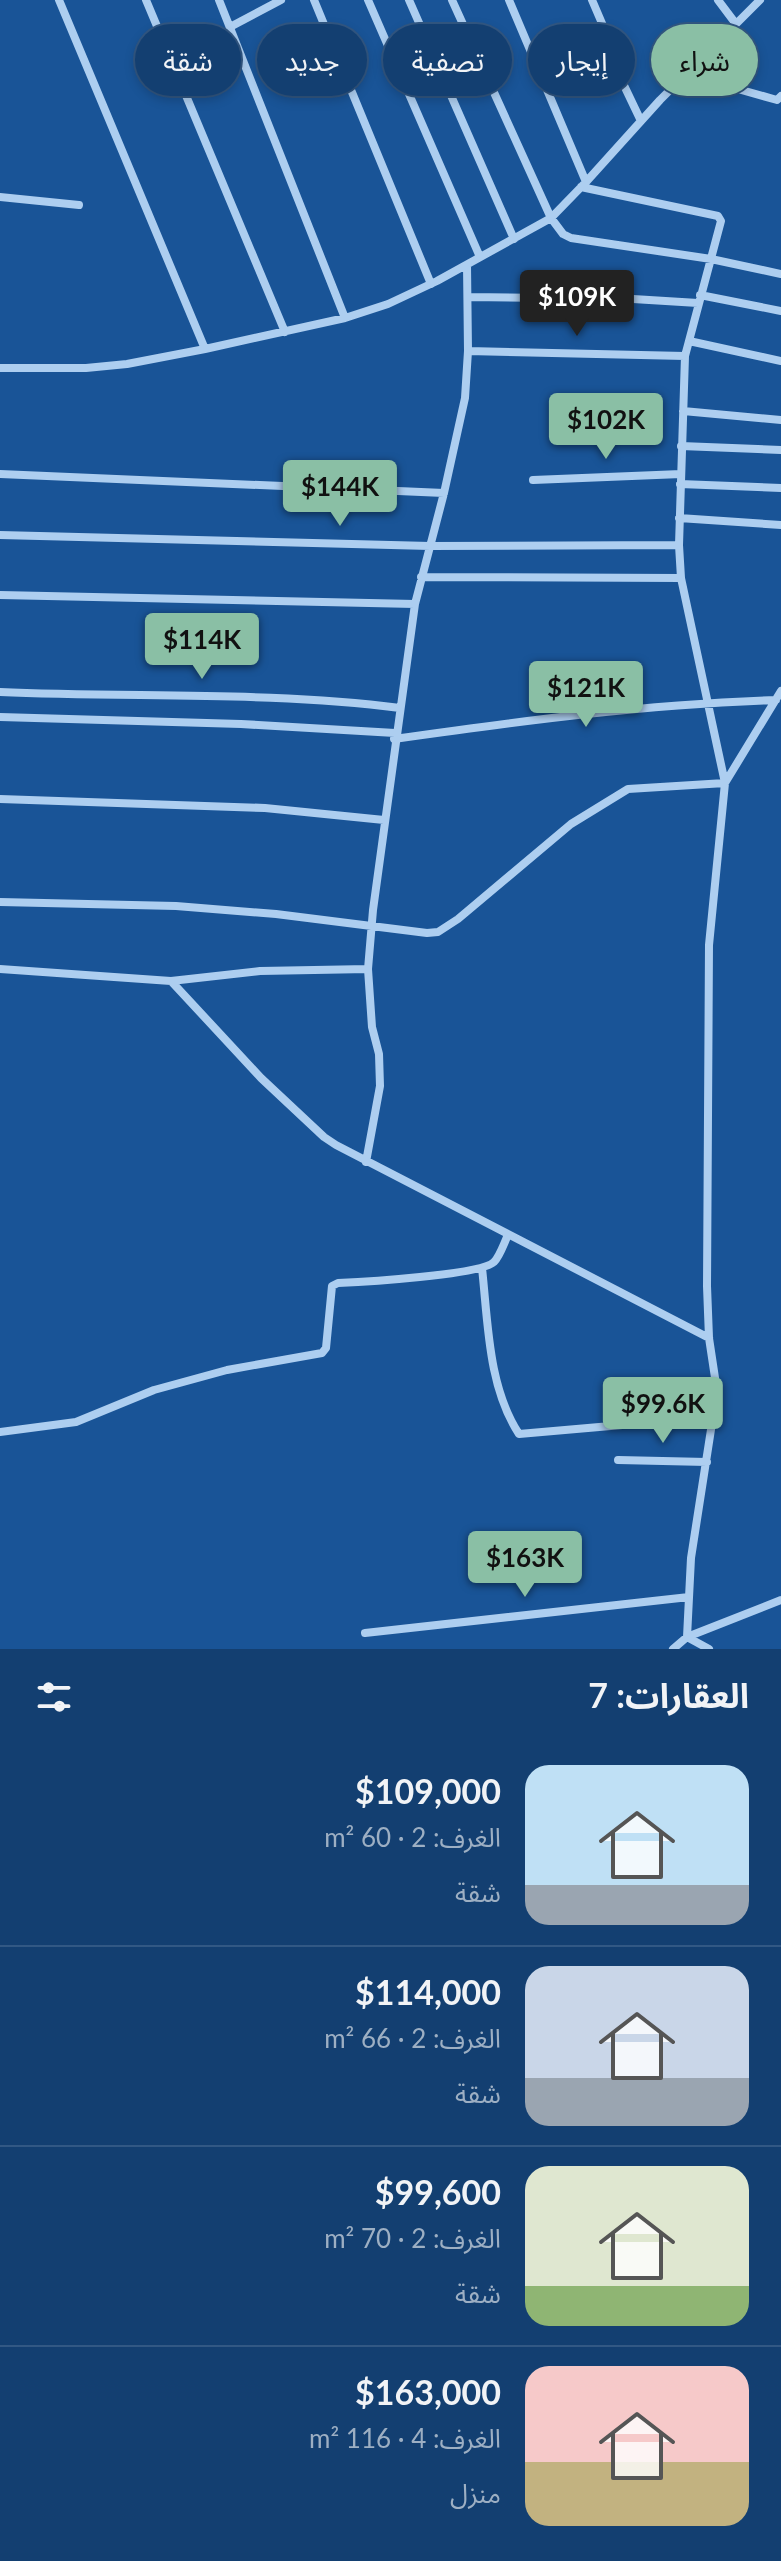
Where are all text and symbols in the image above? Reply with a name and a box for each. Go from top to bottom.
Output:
chip: شقة [135,24,241,96]
chip: جديد [257,24,367,96]
chip: تصفية [383,24,512,96]
chip: إيجار [528,24,635,96]
chip: شراء [651,24,758,96]
pin: $109K [521,270,633,338]
text: $109K [538,280,616,312]
pin: $102K [550,393,662,461]
text: $102K [567,403,645,435]
pin: $144K [284,460,396,528]
text: $144K [301,470,379,502]
pin: $114K [146,613,258,681]
text: $114K [163,623,241,655]
pin: $121K [530,661,642,729]
text: $121K [547,671,625,703]
pin: $99.6K [598,1377,728,1445]
text: $99.6K [621,1387,705,1419]
pin: $163K [469,1531,581,1599]
text: $163K [486,1541,564,1573]
text: العقارات: 7 [588,1674,749,1715]
icon: filters [32,1675,76,1719]
text: $109,000 [355,1770,501,1811]
icon: home [589,1797,685,1893]
text: الغرف: 2 · 60 m² [324,1821,501,1853]
text: شقة [455,1876,501,1908]
text: $114,000 [355,1971,501,2012]
icon: home [589,1998,685,2094]
text: الغرف: 2 · 66 m² [324,2022,501,2054]
text: شقة [455,2077,501,2109]
text: $99,600 [375,2171,501,2212]
icon: home [589,2198,685,2294]
text: الغرف: 2 · 70 m² [324,2222,501,2254]
text: شقة [455,2277,501,2309]
text: $163,000 [355,2371,501,2412]
icon: home [589,2398,685,2494]
text: الغرف: 4 · 116 m² [309,2422,501,2454]
text: منزل [450,2477,501,2509]

